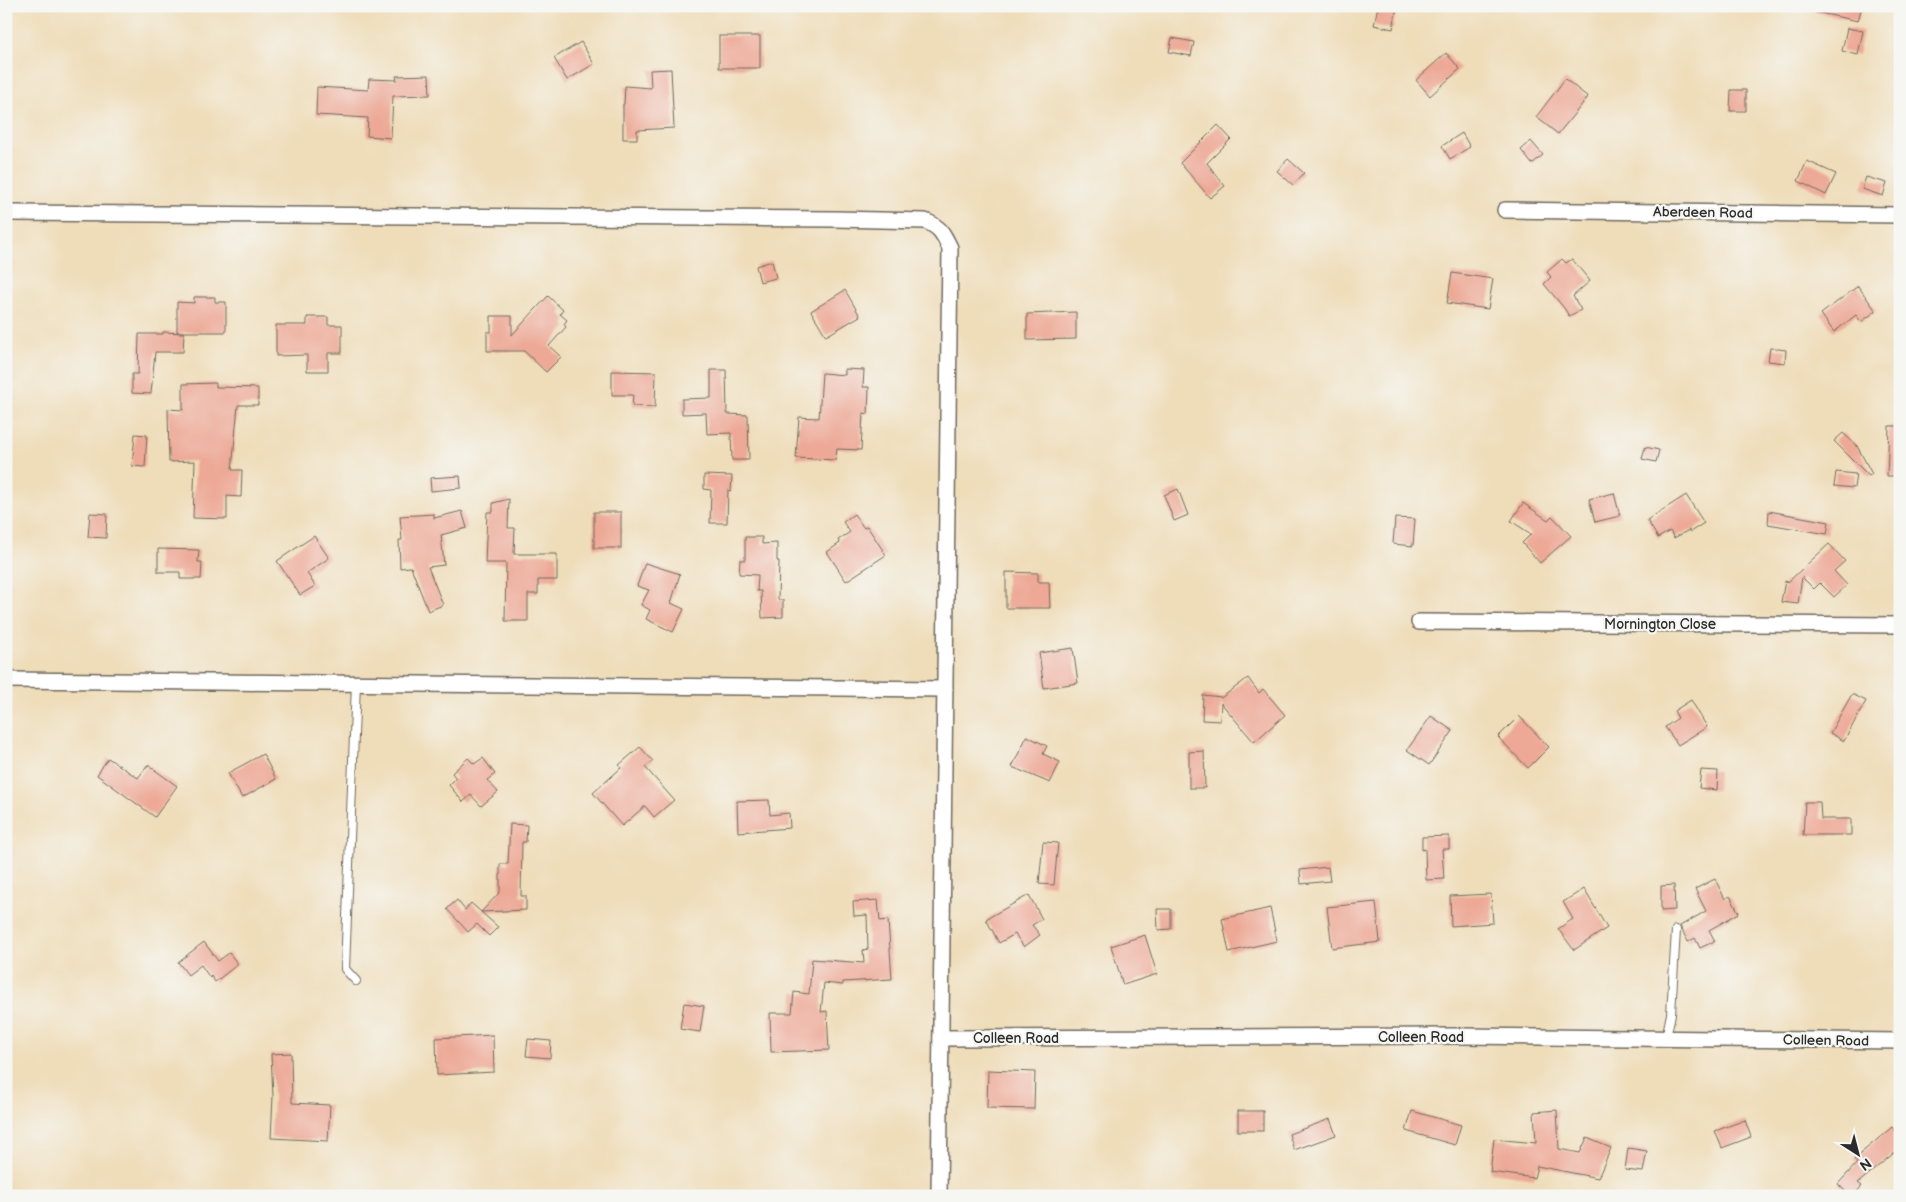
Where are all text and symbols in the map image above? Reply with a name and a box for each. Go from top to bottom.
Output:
street label: Aberdeen Road [1653,203,1753,222]
street label: Mornington Close [1604,616,1716,633]
street label: Colleen Road [1378,1029,1464,1046]
street label: Colleen Road [973,1030,1059,1047]
street label: Colleen Road [1783,1031,1869,1050]
north arrow [1834,1130,1884,1180]
text: N [1856,1154,1875,1174]

